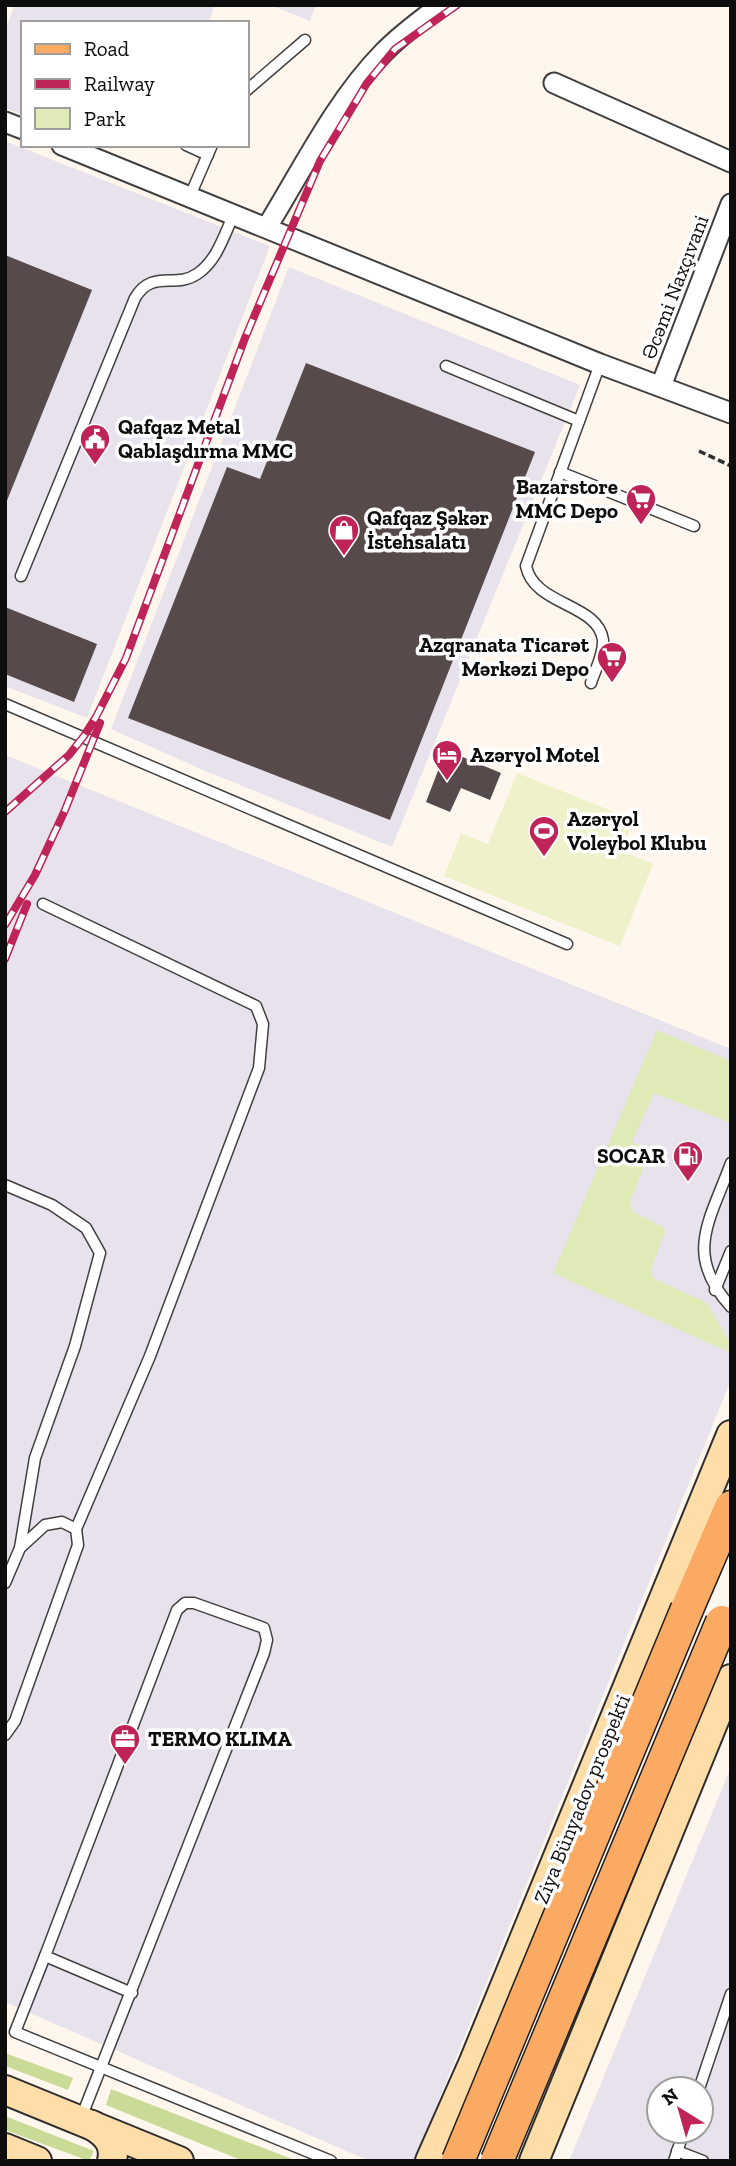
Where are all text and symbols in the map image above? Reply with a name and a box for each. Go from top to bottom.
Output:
legend [21,21,248,147]
text: Road [84,36,130,61]
text: Railway [84,71,155,96]
text: Park [84,106,126,131]
street label: Əcəmi Naxçıvani [636,211,714,362]
place label: Qafqaz Metal Qablaşdırma MMC [118,414,293,463]
public building icon: Qafqaz Metal Qablaşdırma MMC [78,422,112,466]
place label: Bazarstore MMC Depo [515,474,618,523]
supermarket icon: Bazarstore MMC Depo [624,482,658,526]
place label: Qafqaz Şəkər İstehsalatı [367,505,489,554]
shop icon: Qafqaz Şəkər İstehsalatı [327,513,361,557]
place label: Azqranata Ticarət Mərkəzi Depo [419,632,590,681]
supermarket icon: Azqranata Ticarət Mərkəzi Depo [595,640,629,684]
hotel icon: Azəryol Motel [430,738,464,782]
place label: Azəryol Motel [470,742,600,767]
place label: Azəryol Voleybol Klubu [567,806,706,855]
sports icon: Azəryol Voleybol Klubu [527,814,561,858]
fuel station icon: SOCAR [671,1139,705,1183]
place label: SOCAR [597,1143,666,1168]
street label: Ziya Bünyadov prospekti [528,1690,635,1907]
office icon: TERMO KLIMA [108,1722,142,1766]
place label: TERMO KLIMA [148,1726,292,1751]
north arrow [645,2075,715,2145]
text: N [657,2083,683,2110]

